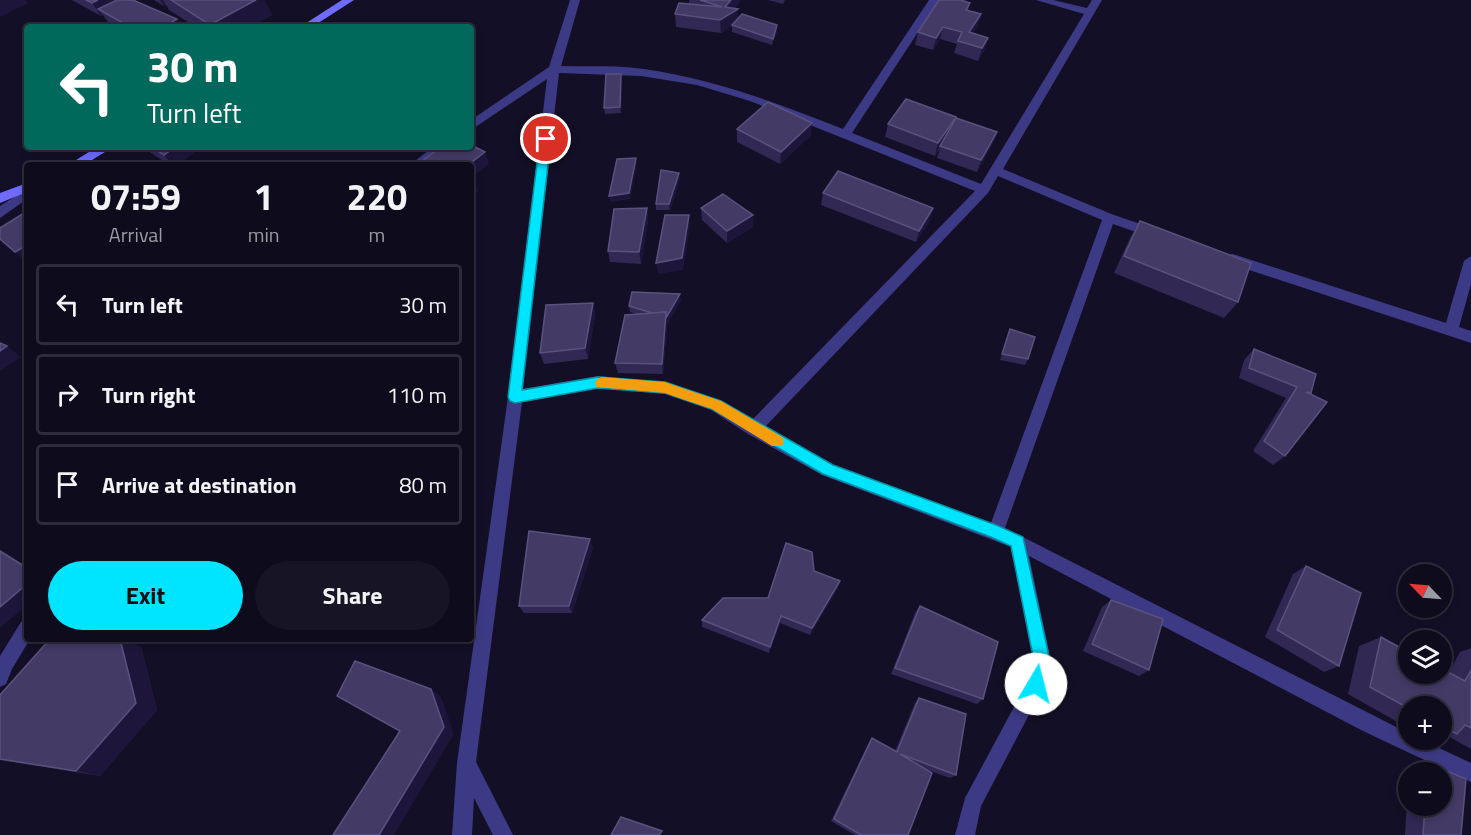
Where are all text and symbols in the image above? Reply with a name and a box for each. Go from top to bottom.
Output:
text: 30 m [147,34,239,98]
icon: left [48,48,126,126]
text: Turn left [147,92,241,133]
pin [520,113,571,164]
icon: arrive [529,122,562,155]
text: 07:59 [91,169,181,224]
text: 1 [254,169,274,224]
text: 220 [347,169,407,224]
text: Arrival [109,219,163,250]
text: min [248,219,280,250]
text: m [368,219,385,250]
icon: left [51,288,84,321]
text: Turn left [102,288,183,322]
text: 30 m [399,288,447,322]
icon: right [51,378,84,411]
text: Turn right [102,378,196,412]
text: 110 m [387,378,447,412]
icon: arrive [51,468,84,501]
text: Arrive at destination [102,468,297,502]
text: 80 m [399,468,447,502]
button: Exit [48,561,243,630]
button: Share [255,561,450,630]
north arrow [1398,564,1452,618]
map controls [1398,564,1452,816]
button: layers [1398,630,1452,684]
position arrow [1004,652,1068,716]
button: + [1398,696,1452,750]
button: − [1398,762,1452,816]

